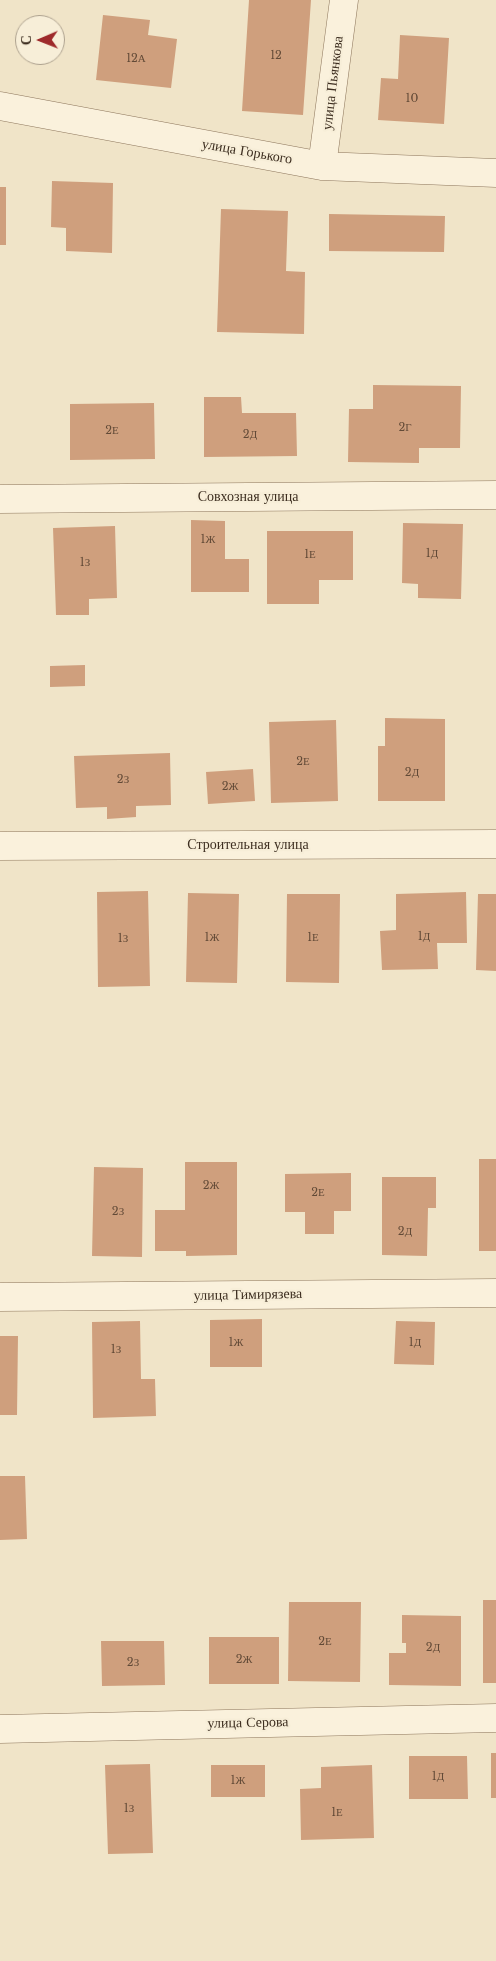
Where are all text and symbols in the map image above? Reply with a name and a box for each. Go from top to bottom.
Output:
north arrow [15,15,65,65]
text: С [17,35,35,45]
street label: улица Пьянкова [319,35,347,131]
house number: 12 [270,49,282,63]
house number: 12А [126,52,146,66]
house number: 10 [406,92,418,106]
street label: улица Горького [201,136,293,168]
house number: 2Г [398,421,412,435]
house number: 2Е [105,424,119,438]
house number: 2Д [243,428,257,442]
street label: Совхозная улица [198,489,298,505]
house number: 1Ж [201,533,215,547]
house number: 1Д [426,547,438,561]
house number: 1Е [304,548,316,562]
house number: 1З [80,556,90,570]
house number: 2Е [296,755,310,769]
house number: 2Д [405,766,419,780]
house number: 2З [117,773,129,787]
house number: 2Ж [222,780,238,794]
street label: Строительная улица [187,837,309,853]
house number: 1Д [418,930,430,944]
house number: 1Ж [205,931,219,945]
house number: 1Е [307,931,319,945]
house number: 1З [118,932,128,946]
house number: 2Ж [203,1179,219,1193]
house number: 2Е [311,1186,325,1200]
house number: 2З [112,1205,124,1219]
house number: 2Д [398,1225,412,1239]
street label: улица Тимирязева [194,1286,302,1304]
house number: 1Ж [229,1336,243,1350]
house number: 1Д [409,1336,421,1350]
house number: 1З [111,1343,121,1357]
house number: 2Е [318,1635,332,1649]
house number: 2Д [426,1641,440,1655]
house number: 2Ж [236,1653,252,1667]
house number: 2З [127,1656,139,1670]
street label: улица Серова [207,1714,289,1732]
house number: 1Д [432,1770,444,1784]
house number: 1Ж [231,1774,245,1788]
house number: 1З [124,1802,134,1816]
house number: 1Е [331,1806,343,1820]

